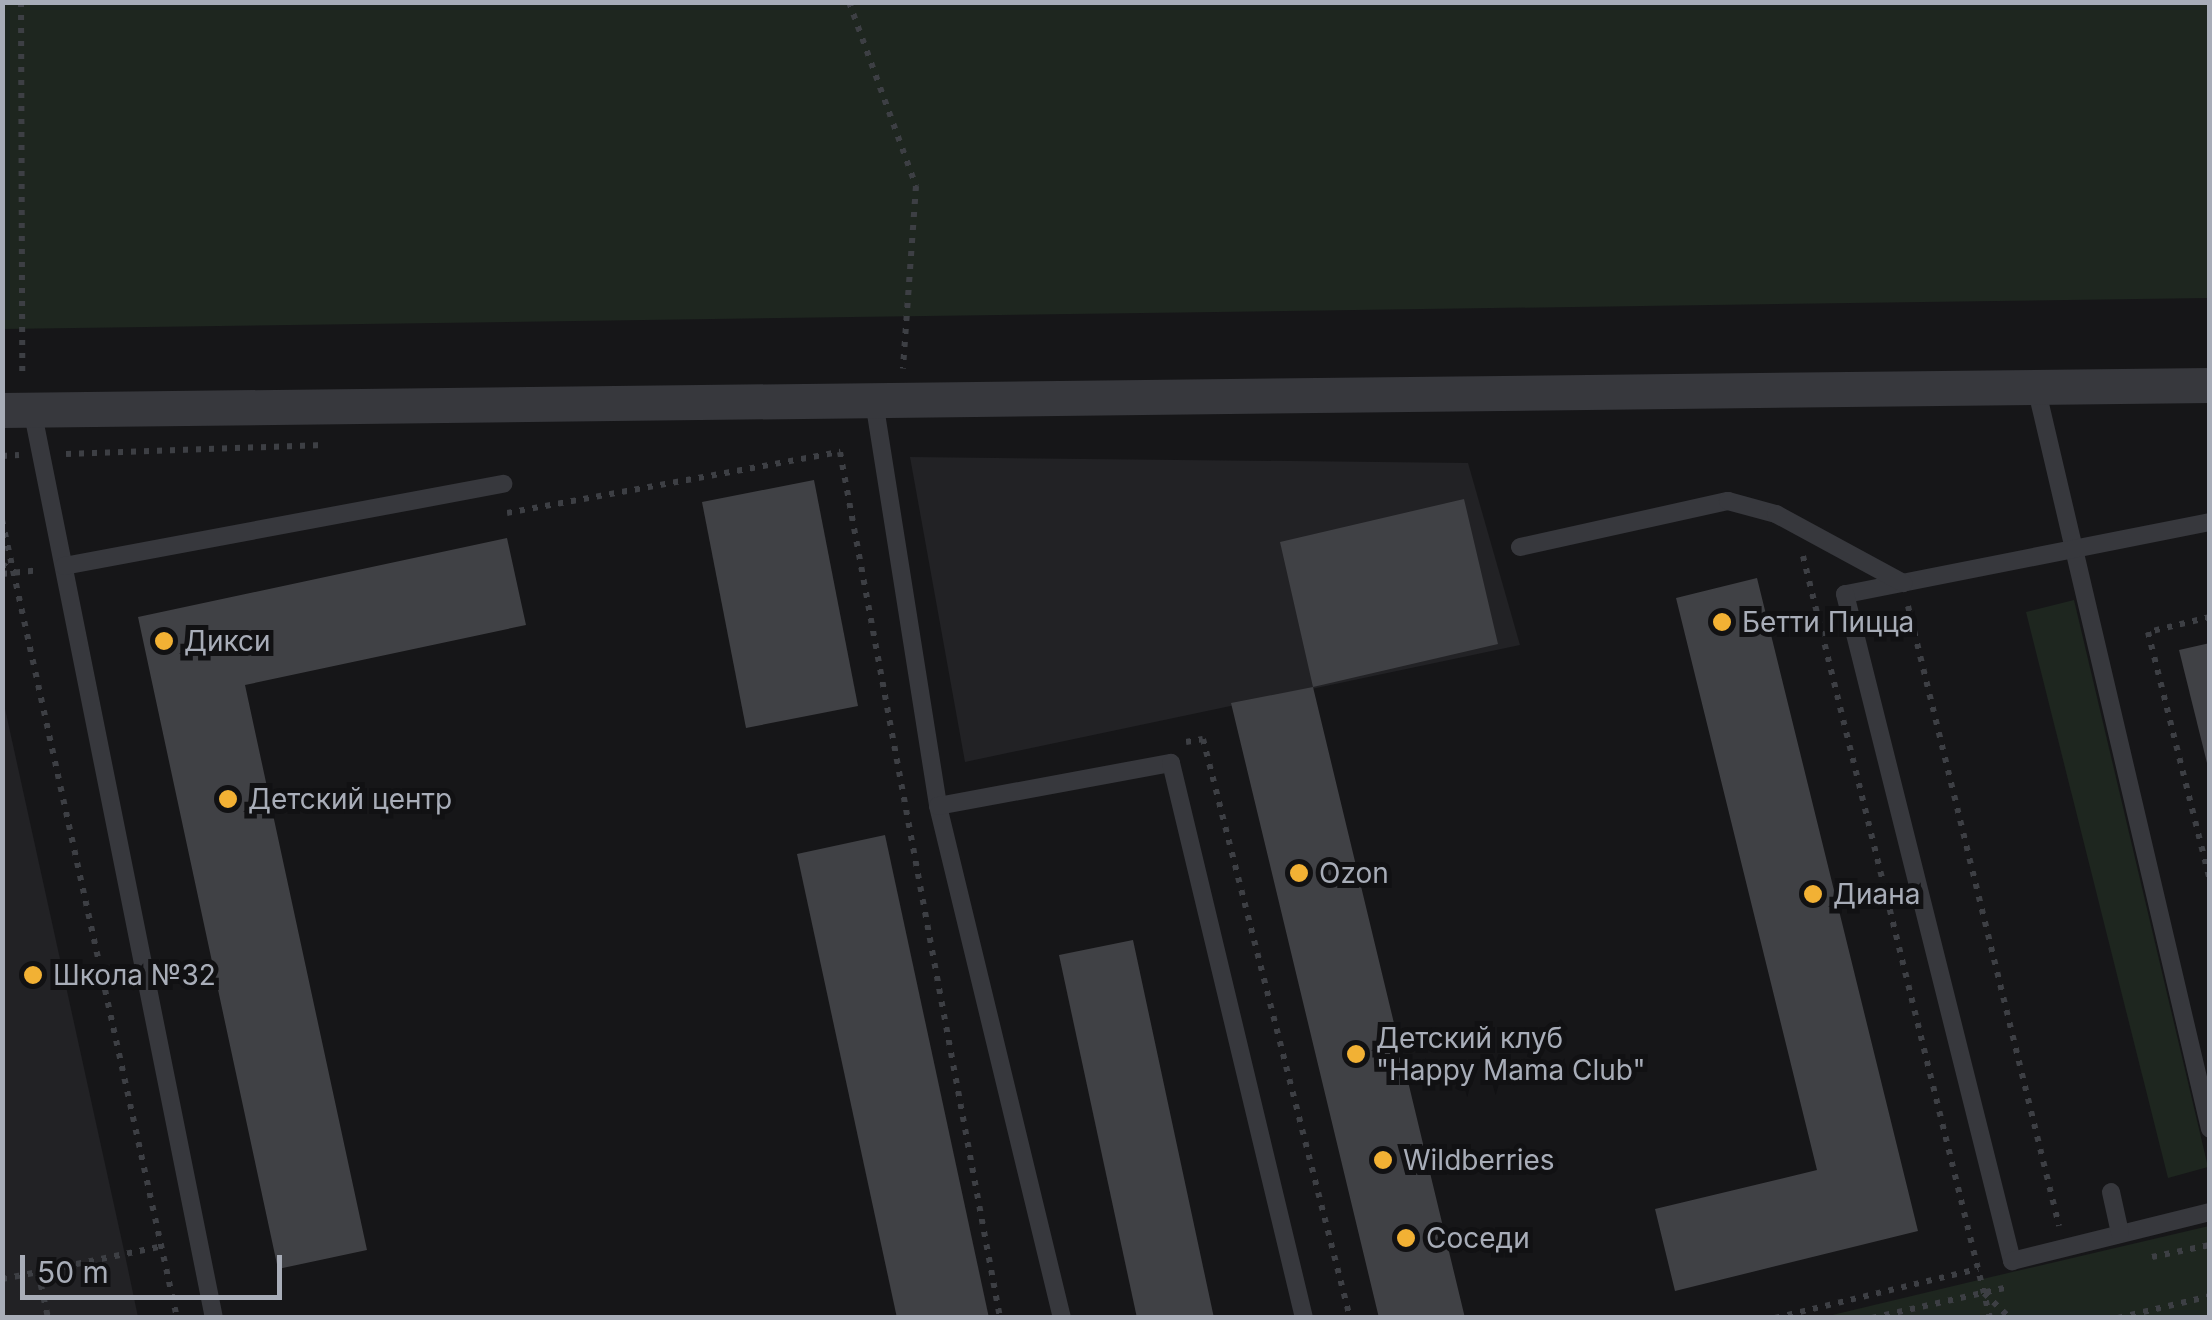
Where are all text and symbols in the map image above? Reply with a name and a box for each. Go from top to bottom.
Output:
place label: Бетти Пицца [1742,605,1914,639]
marker: Бетти Пицца [1711,611,1733,633]
place label: Дикси [184,624,271,658]
marker: Дикси [153,630,175,652]
place label: Детский центр [248,782,452,816]
marker: Детский центр [217,788,239,810]
place label: Ozon [1319,856,1389,890]
marker: Ozon [1288,862,1310,884]
place label: Диана [1833,877,1920,911]
marker: Диана [1802,883,1824,905]
place label: Школа №32 [53,958,216,992]
marker: Школа №32 [22,964,44,986]
place label: Детский клуб "Happy Mama Club" [1376,1021,1646,1087]
marker: Детский клуб "Happy Mama Club" [1345,1043,1367,1065]
place label: Wildberries [1403,1143,1555,1177]
marker: Wildberries [1372,1149,1394,1171]
place label: Соседи [1426,1221,1530,1255]
marker: Соседи [1395,1227,1417,1249]
scale bar [25,1235,288,1297]
text: 50 m [37,1254,109,1290]

